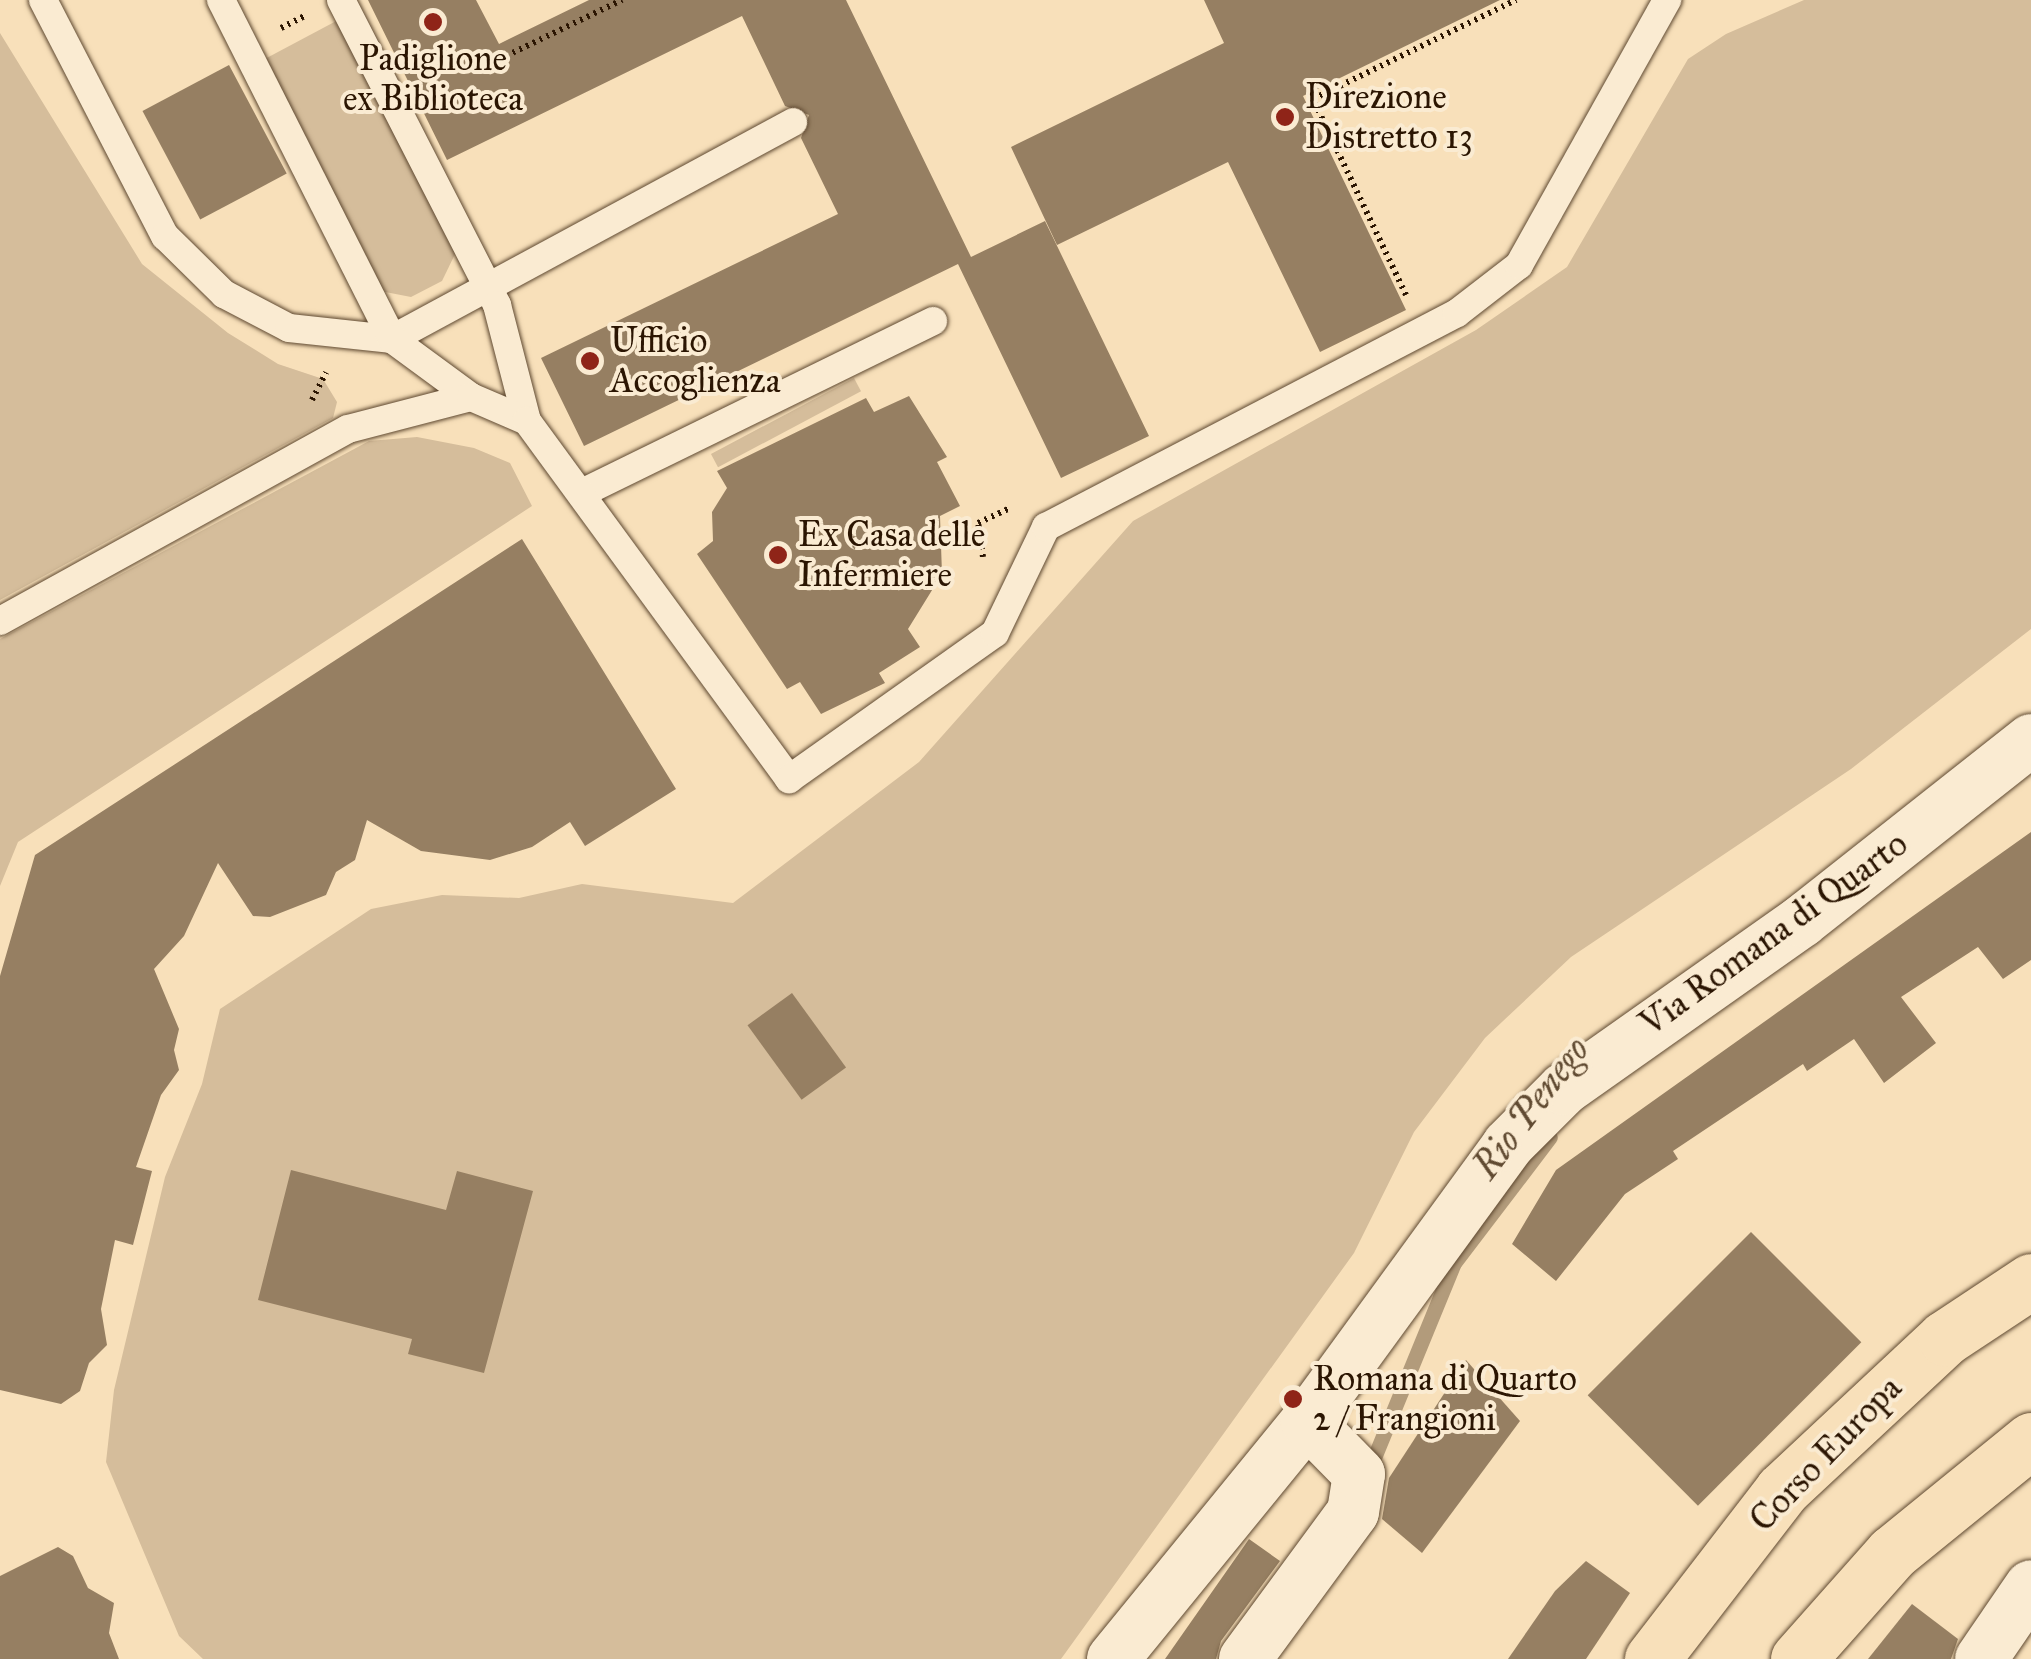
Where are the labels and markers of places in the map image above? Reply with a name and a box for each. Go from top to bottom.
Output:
marker: Padiglione ex Biblioteca [422,11,444,33]
place label: Padiglione ex Biblioteca [343,38,523,120]
place label: Direzione Distretto 13 [1305,76,1473,158]
marker: Direzione Distretto 13 [1274,106,1296,128]
place label: Ufficio Accoglienza [610,320,781,402]
marker: Ufficio Accoglienza [579,350,601,372]
place label: Ex Casa delle Infermiere [798,514,985,596]
marker: Ex Casa delle Infermiere [767,544,789,566]
place label: Romana di Quarto 2 / Frangioni [1313,1358,1577,1440]
marker: Romana di Quarto 2 / Frangioni [1282,1388,1304,1410]

